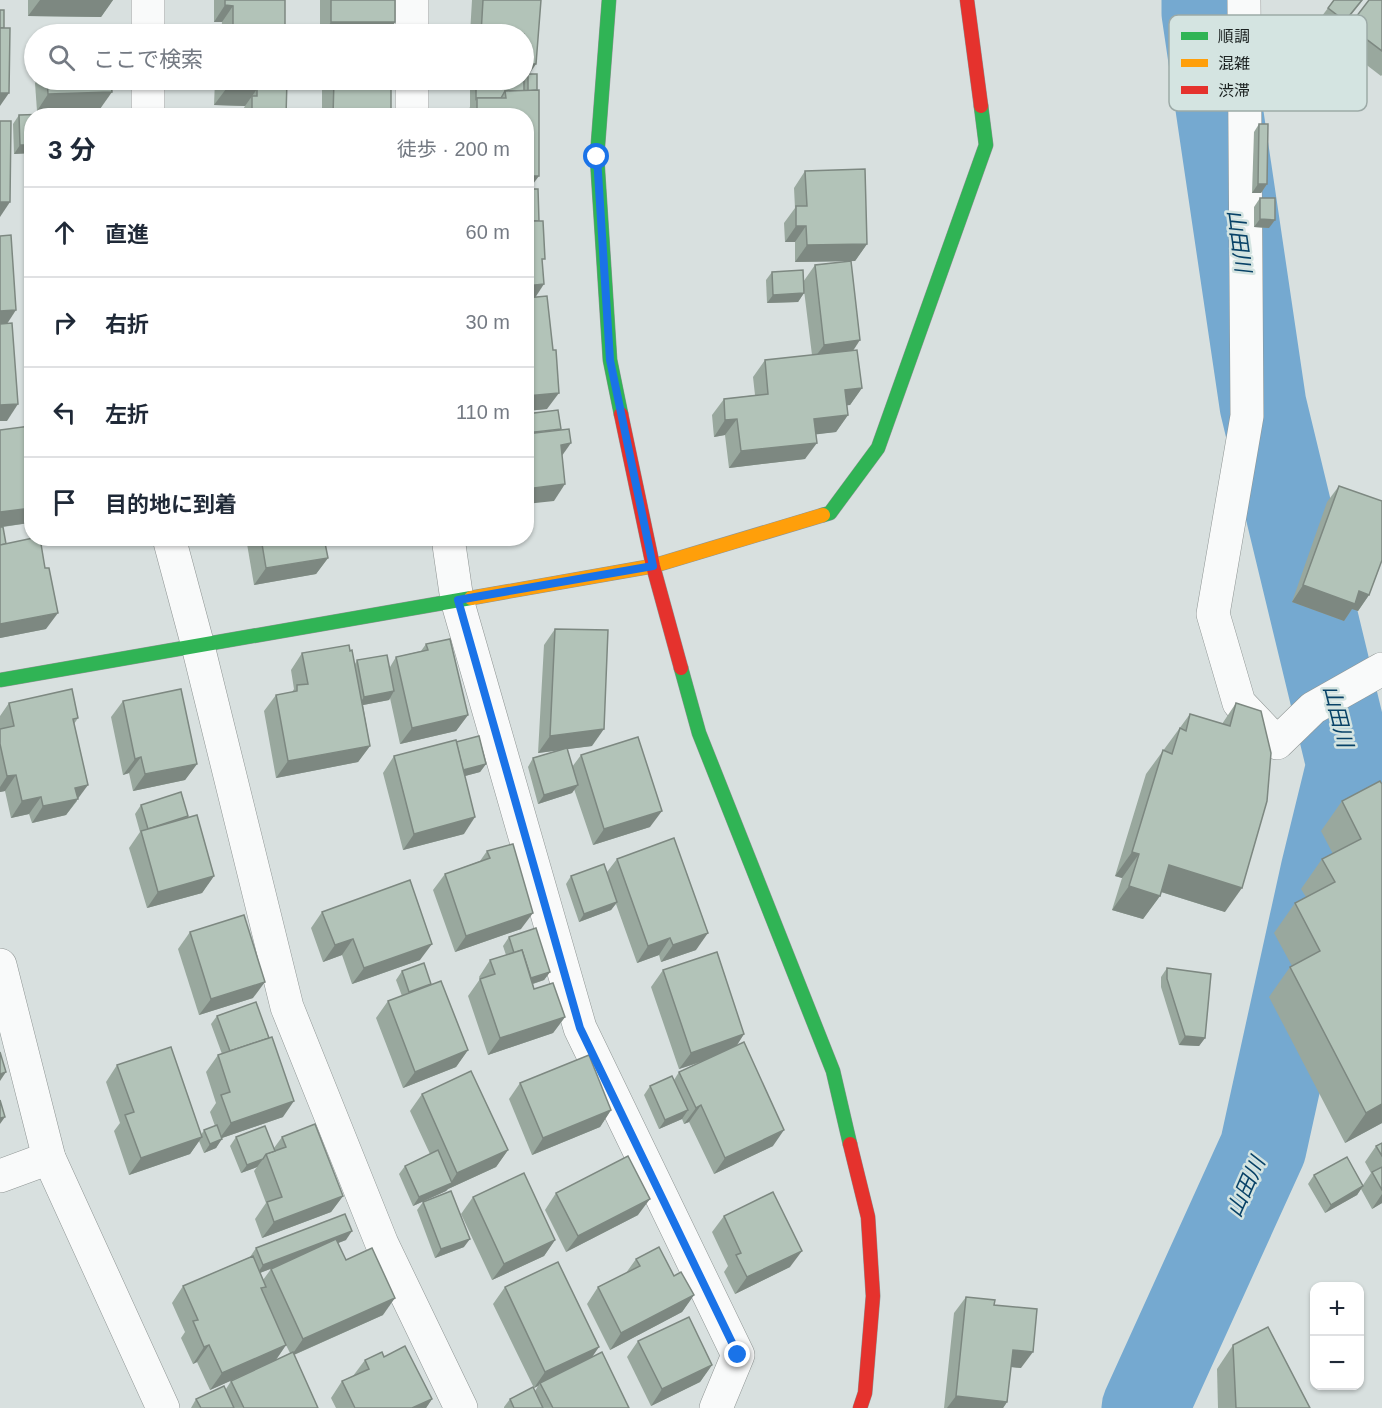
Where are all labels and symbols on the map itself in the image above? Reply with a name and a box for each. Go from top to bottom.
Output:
legend [1169,15,1367,111]
text: 順調 [1218,28,1250,45]
text: 混雑 [1218,55,1250,72]
text: 渋滞 [1218,82,1250,99]
route start [583,143,609,169]
water label: 山田川 [1224,208,1256,276]
water label: 山田川 [1320,683,1358,751]
water label: 山田川 [1222,1152,1270,1220]
route end [724,1341,750,1367]

